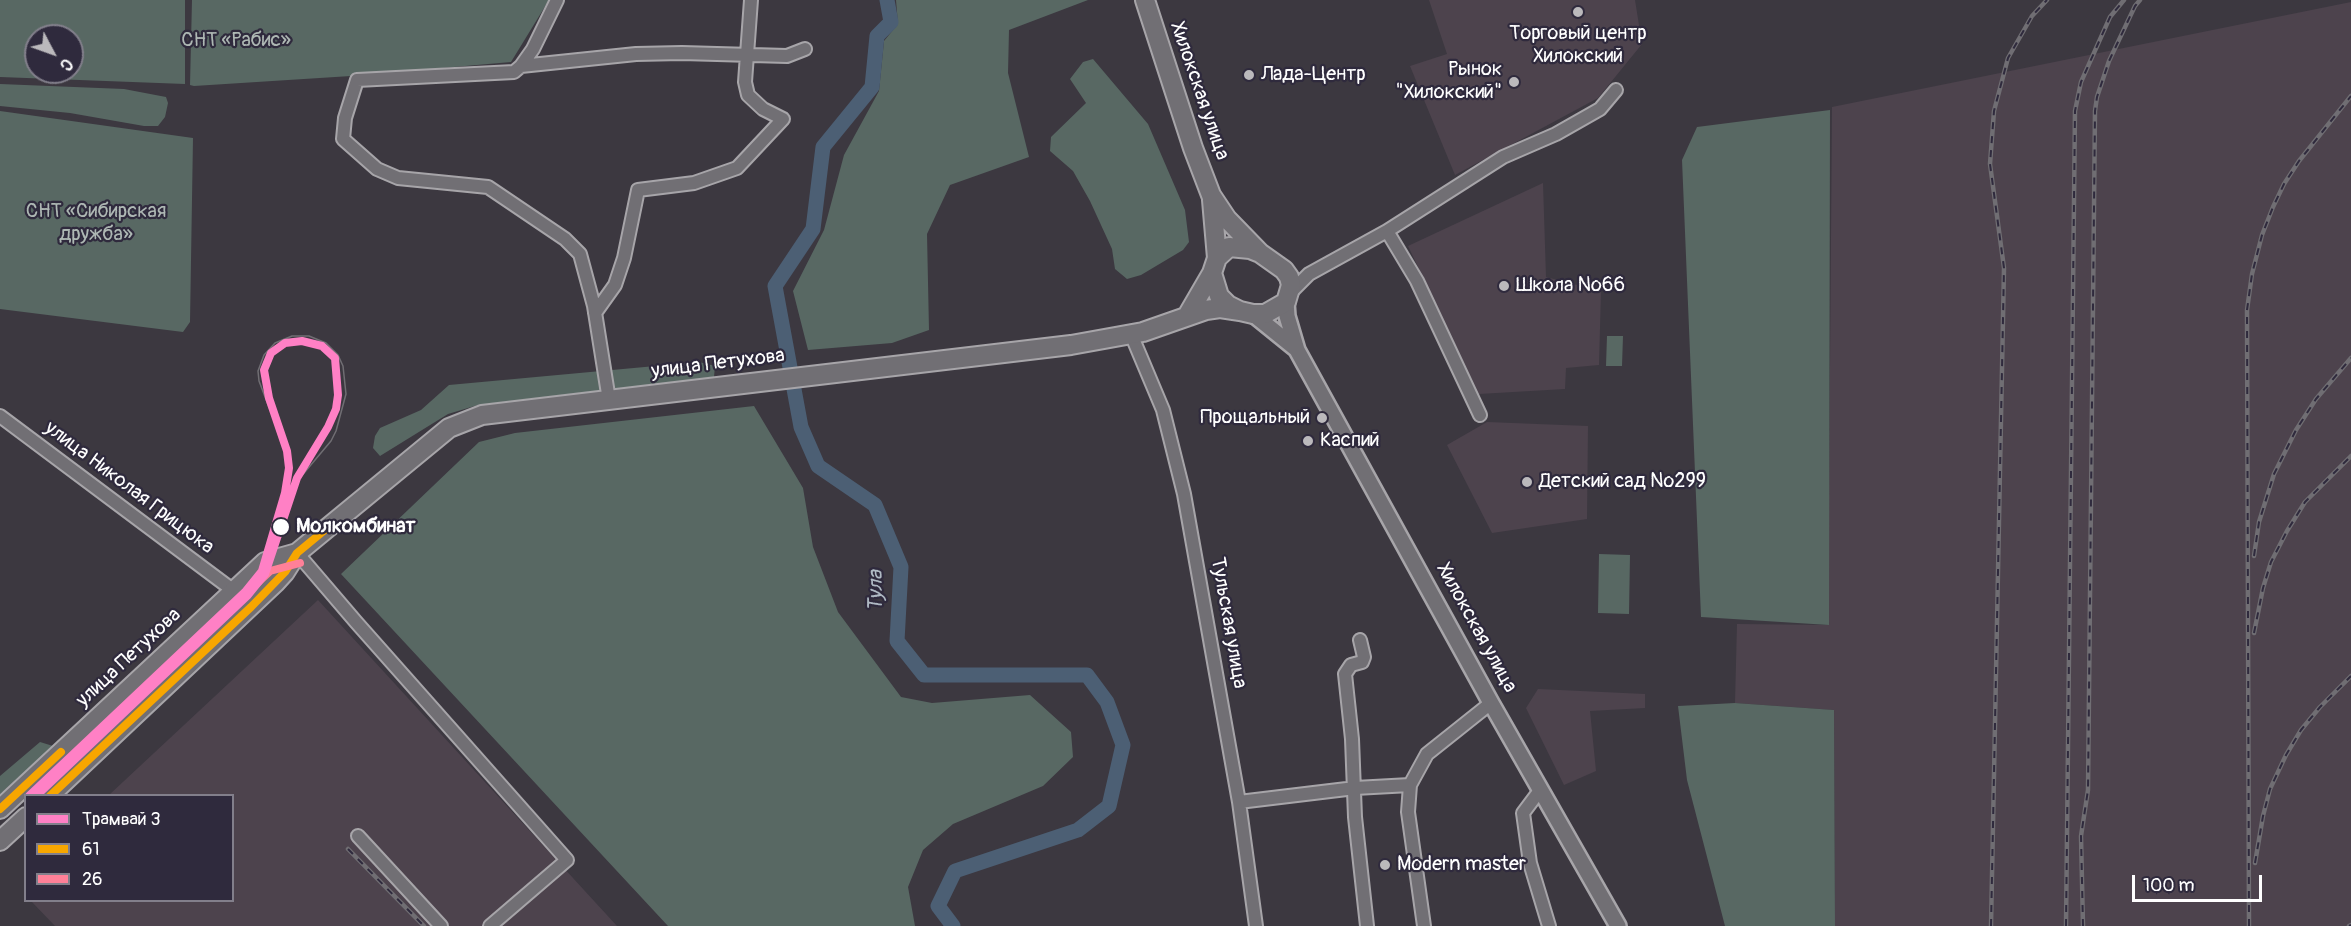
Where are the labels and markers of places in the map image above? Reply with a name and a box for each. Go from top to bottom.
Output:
marker: Торговый центр Хилокский [1571,5,1585,19]
place label: Торговый центр Хилокский [1509,22,1647,69]
place label: Рынок "Хилокский" [1396,58,1502,105]
place label: Лада-Центр [1261,63,1366,87]
marker: Лада-Центр [1242,68,1256,82]
marker: Рынок "Хилокский" [1507,75,1521,89]
place label: Школа №66 [1516,274,1625,298]
marker: Школа №66 [1497,279,1511,293]
place label: Прощальный [1200,406,1310,430]
marker: Прощальный [1315,411,1329,425]
place label: Каспий [1320,429,1380,453]
marker: Каспий [1301,434,1315,448]
place label: Детский сад №299 [1539,470,1706,494]
marker: Детский сад №299 [1520,475,1534,489]
place label: Молкомбинат [296,515,416,539]
marker: Молкомбинат [271,517,291,537]
place label: Modern master [1397,853,1526,877]
marker: Modern master [1378,858,1392,872]

